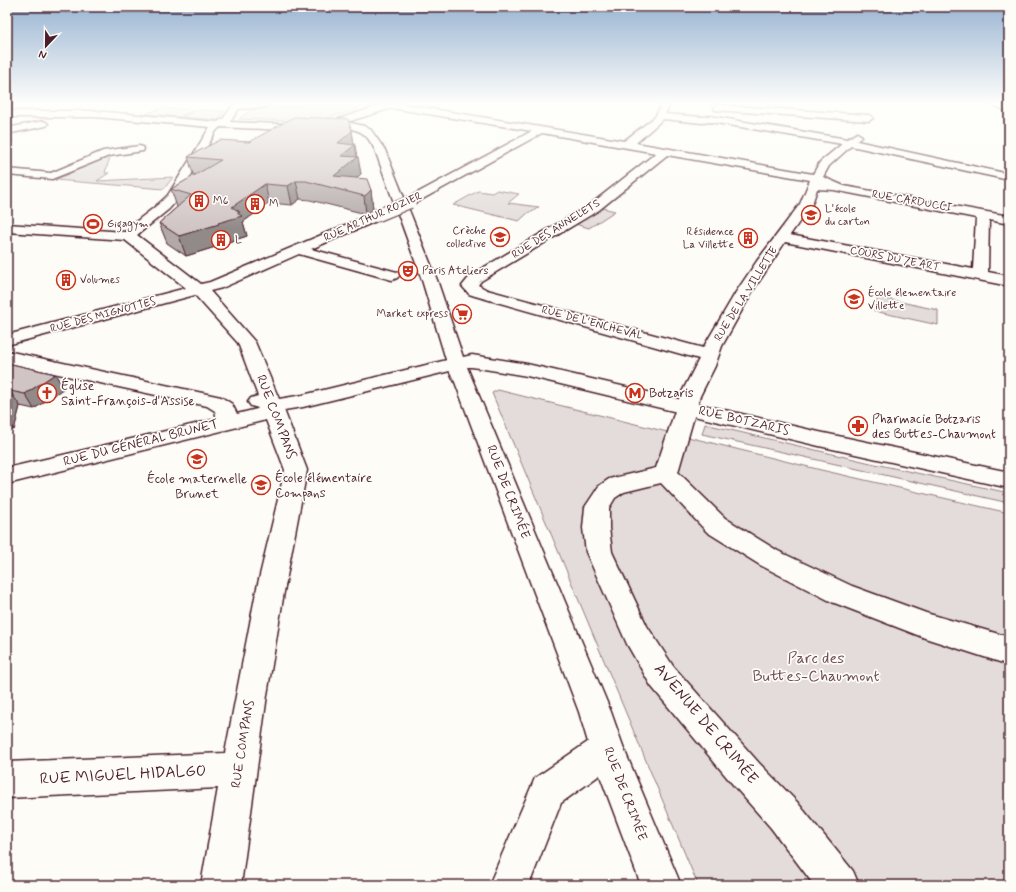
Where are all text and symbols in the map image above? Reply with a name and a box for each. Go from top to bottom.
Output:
north arrow [26,26,66,66]
text: N [37,46,49,62]
street label: RUE CARDUCCI [871,187,954,215]
street label: RUE ARTHUR ROZIER [322,189,424,245]
building icon: M6 [188,190,210,212]
building icon: M [244,193,266,215]
place label: M6 [213,194,229,208]
street label: RUE DES ANNELETS [509,196,603,262]
place label: M [269,197,279,211]
place label: L'école du carton [825,202,870,229]
school or university icon: L'école du carton [800,204,822,226]
sports icon: Gigagym [82,213,104,235]
place label: Gigagym [107,217,149,233]
place label: Crèche collective [446,224,487,251]
place label: Résidence La Villette [683,225,735,252]
school or university icon: Crèche collective [489,226,511,248]
building icon: Résidence La Villette [737,227,759,249]
building icon: L [210,229,232,251]
place label: L [235,233,242,247]
street label: COURS DU 7E ART [849,243,942,275]
street label: RUE DE LA VILLETTE [711,244,781,344]
theatre icon: Paris Ateliers [397,260,419,282]
place label: Paris Ateliers [422,264,489,278]
building icon: Volumes [55,269,77,291]
place label: Volumes [80,273,120,287]
place label: École élementaire Villette [868,285,956,313]
school or university icon: École élementaire Villette [843,288,865,310]
street label: RUE DES MIGNOTTES [49,294,158,336]
supermarket icon: Market express [451,303,473,325]
street label: RUE DE L'ENCHEVAL [540,303,644,343]
place label: Market express [377,307,448,321]
street label: RUE COMPANS [252,372,300,462]
place label: Église Saint-François-d'Assise [61,377,195,410]
church icon: Église Saint-François-d'Assise [36,382,58,404]
metro station icon: Botzaris [624,382,646,404]
place label: Botzaris [649,385,694,402]
street label: RUE BOTZARIS [697,402,791,440]
place label: Pharmacie Botzaris des Buttes-Chaumont [872,411,996,443]
street label: RUE DU GÉNÉRAL BRUNET [61,415,220,471]
pharmacy icon: Pharmacie Botzaris des Buttes-Chaumont [847,415,869,437]
street label: RUE DE CRIMÉE [482,442,535,542]
school or university icon: École maternelle Brunet [186,448,208,470]
place label: École élémentaire Compans [275,469,372,502]
place label: École maternelle Brunet [147,470,247,503]
school or university icon: École élémentaire Compans [250,474,272,496]
park label: Parc des Buttes-Chaumont [752,648,880,687]
street label: AVENUE DE CRIMÉE [649,659,763,789]
street label: RUE COMPANS [228,698,258,789]
street label: RUE DE CRIMÉE [599,744,652,844]
street label: RUE MIGUEL HIDALGO [39,760,207,790]

